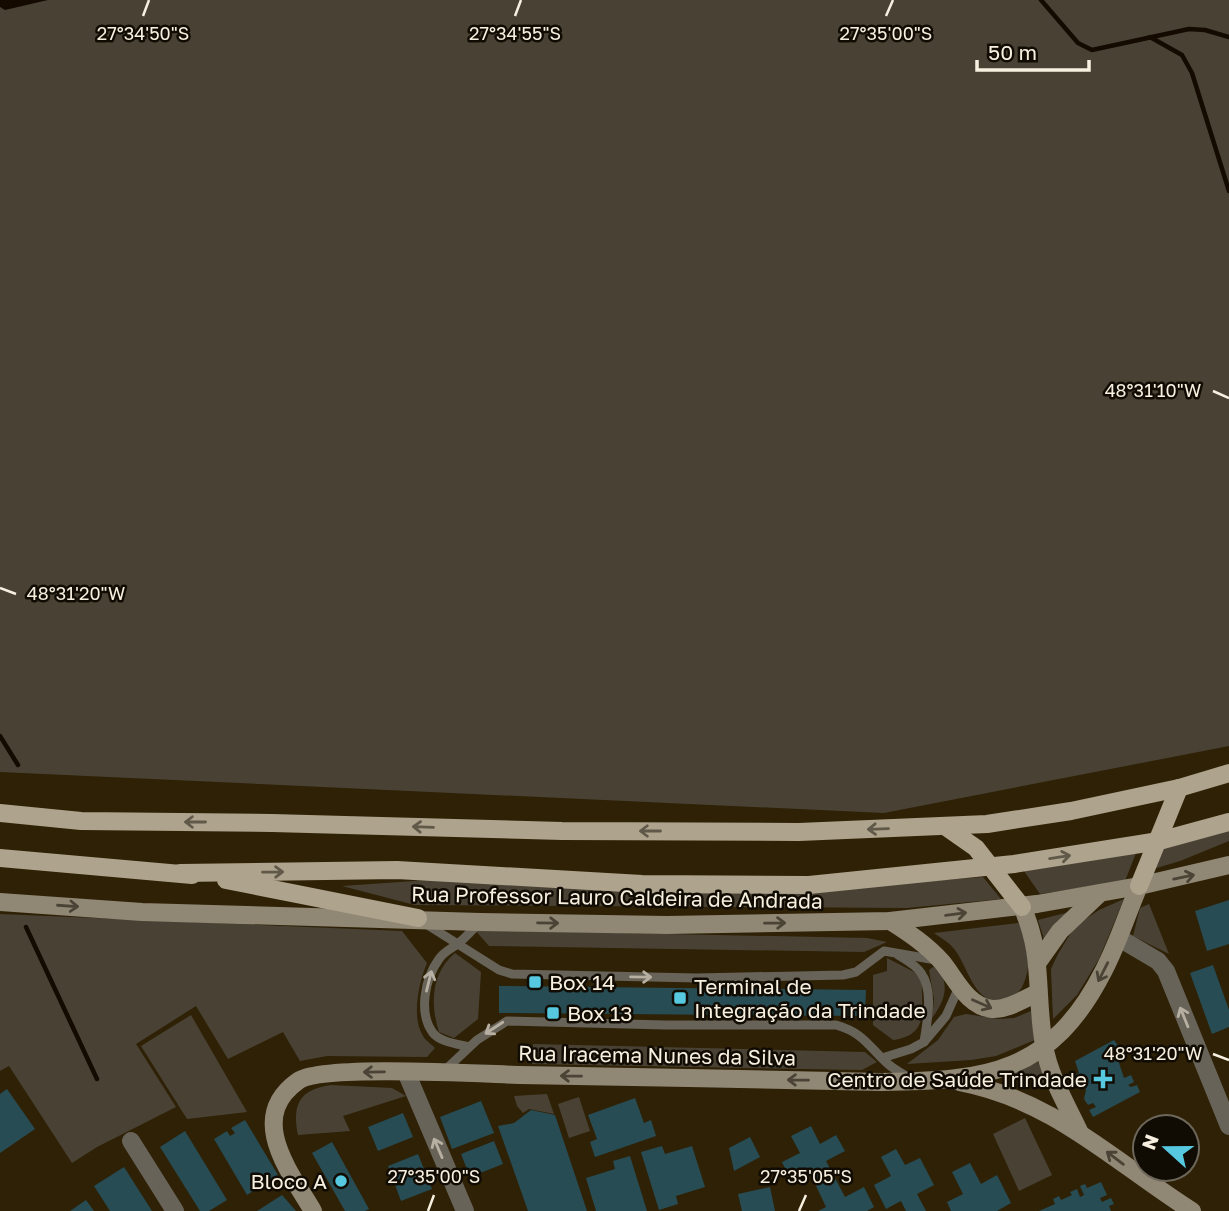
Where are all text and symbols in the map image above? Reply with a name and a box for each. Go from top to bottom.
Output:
text: 27°34'50"S [97,22,189,44]
text: 27°34'55"S [469,22,561,44]
text: 27°35'00"S [840,22,932,44]
scale bar [977,28,1089,72]
text: 50 m [988,39,1037,65]
text: 48°31'10"W [1105,379,1201,401]
text: 48°31'20"W [27,582,125,604]
one-way arrow [184,815,207,829]
one-way arrow [411,820,434,834]
one-way arrow [866,823,889,836]
one-way arrow [639,824,662,838]
one-way arrow [1048,850,1071,863]
one-way arrow [261,865,284,878]
one-way arrow [1172,869,1195,883]
street label: Rua Professor Lauro Caldeira de Andrada [411,880,823,914]
one-way arrow [56,900,79,913]
one-way arrow [944,907,967,920]
one-way arrow [536,916,559,930]
one-way arrow [764,916,787,930]
one-way arrow [1095,961,1109,981]
place label: Box 14 [549,969,615,995]
one-way arrow [423,970,436,993]
one-way arrow [629,970,652,984]
place label: Terminal de Integração da Trindade [694,973,926,1023]
marker: Box 14 [527,974,543,990]
marker: Terminal de Integração da Trindade [672,990,688,1006]
one-way arrow [971,998,992,1011]
place label: Box 13 [567,1000,633,1026]
marker: Box 13 [545,1005,561,1021]
one-way arrow [1177,1007,1190,1029]
one-way arrow [485,1021,504,1036]
street label: Rua Iracema Nunes da Silva [518,1040,796,1070]
text: 48°31'20"W [1104,1042,1202,1064]
one-way arrow [363,1066,386,1079]
place label: Centro de Saúde Trindade [827,1066,1087,1092]
one-way arrow [560,1069,583,1082]
marker: Centro de Saúde Trindade [1093,1069,1113,1089]
one-way arrow [787,1073,810,1087]
north arrow [1131,1113,1201,1183]
text: N [1136,1131,1163,1153]
one-way arrow [431,1138,444,1159]
one-way arrow [1107,1151,1125,1166]
text: 27°35'00"S [388,1165,480,1187]
text: 27°35'05"S [760,1165,852,1187]
place label: Bloco A [250,1168,327,1194]
marker: Bloco A [333,1173,349,1189]

